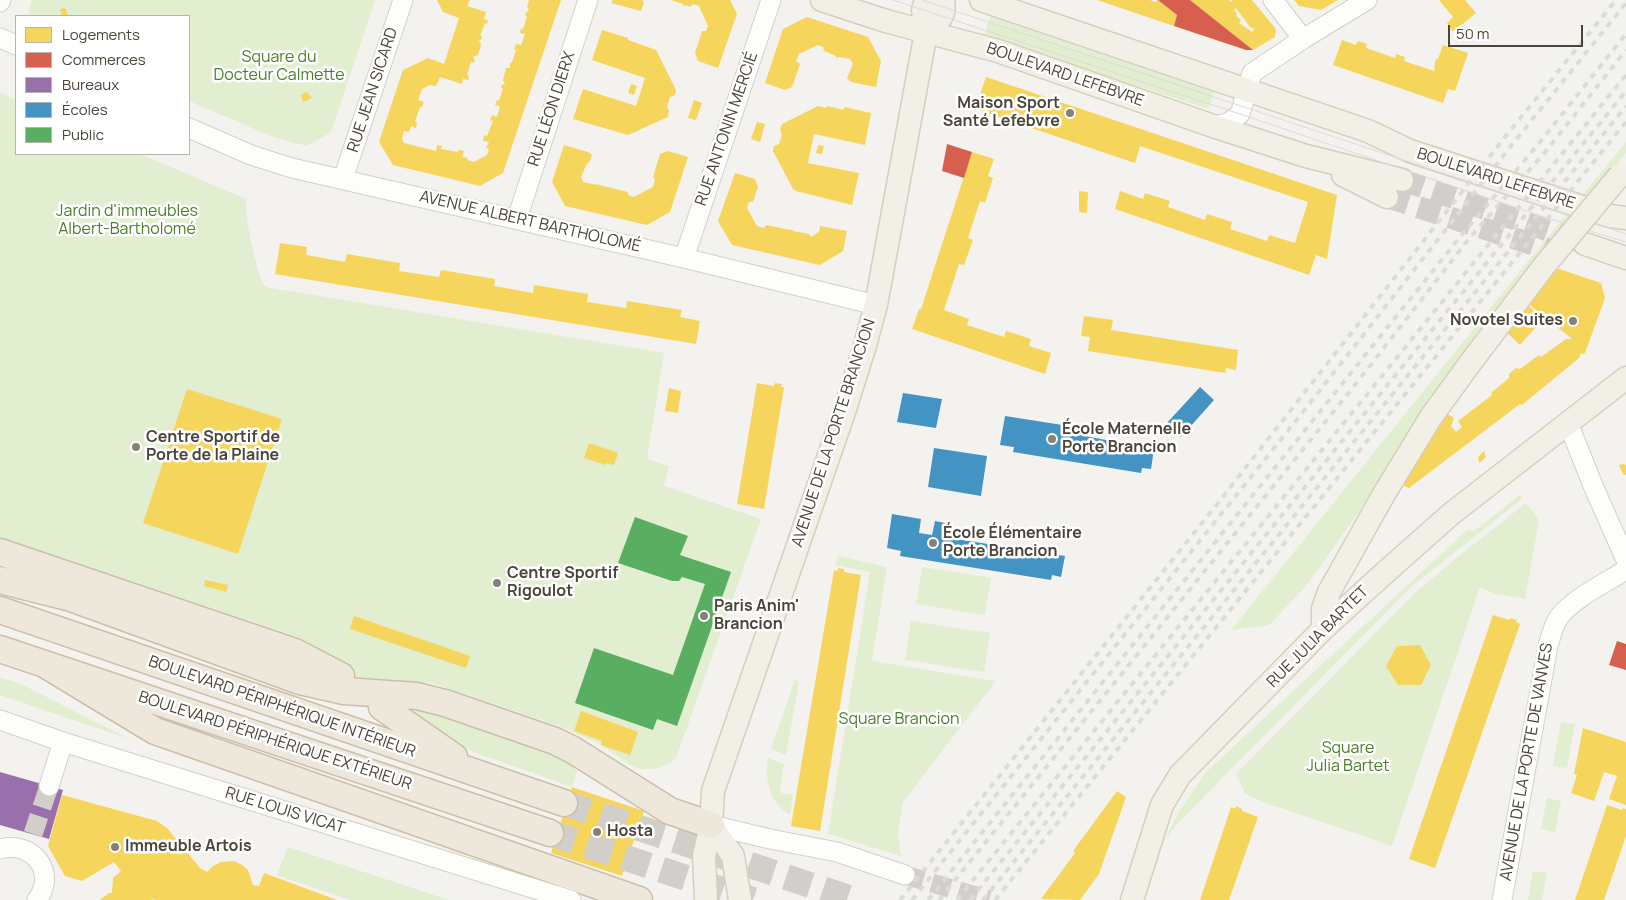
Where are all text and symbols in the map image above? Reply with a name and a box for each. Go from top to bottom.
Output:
legend [15,15,190,155]
scale bar [1451,15,1586,47]
text: 50 m [1456,23,1490,44]
text: Logements [62,24,140,45]
street label: RUE JEAN SICARD [344,25,402,155]
street label: BOULEVARD LEFEBVRE [984,39,1146,111]
park label: Square du Docteur Calmette [213,48,345,86]
text: Commerces [62,49,146,70]
street label: RUE LÉON DIERX [524,49,580,169]
street label: RUE ANTONIN MERCIÉ [692,50,762,208]
text: Bureaux [62,74,119,95]
place label: Maison Sport Santé Lefebvre [943,94,1060,132]
text: Écoles [62,99,108,120]
marker: Maison Sport Santé Lefebvre [1064,107,1076,119]
text: Public [62,124,104,145]
street label: BOULEVARD LEFEBVRE [1414,144,1578,214]
street label: AVENUE ALBERT BARTHOLOMÉ [418,187,642,257]
park label: Jardin d'immeubles Albert-Bartholomé [56,202,198,240]
place label: Novotel Suites [1450,311,1563,331]
marker: Novotel Suites [1567,315,1579,327]
street label: AVENUE DE LA PORTE BRANCION [788,317,880,549]
place label: École Maternelle Porte Brancion [1062,420,1191,458]
place label: Centre Sportif de Porte de la Plaine [146,428,280,466]
marker: École Maternelle Porte Brancion [1046,433,1058,445]
marker: Centre Sportif de Porte de la Plaine [130,441,142,453]
place label: École Élémentaire Porte Brancion [943,524,1082,562]
marker: École Élémentaire Porte Brancion [927,537,939,549]
place label: Centre Sportif Rigoulot [507,564,618,602]
marker: Centre Sportif Rigoulot [491,577,503,589]
street label: RUE JULIA BARTET [1263,582,1373,692]
place label: Paris Anim' Brancion [714,597,799,635]
marker: Paris Anim' Brancion [698,610,710,622]
street label: AVENUE DE LA PORTE DE VANVES [1497,642,1557,882]
street label: BOULEVARD PÉRIPHÉRIQUE INTÉRIEUR [146,652,418,762]
street label: BOULEVARD PÉRIPHÉRIQUE EXTÉRIEUR [136,688,414,794]
park label: Square Brancion [839,710,959,730]
park label: Square Julia Bartet [1307,739,1389,777]
street label: RUE LOUIS VICAT [223,784,347,838]
place label: Hosta [607,822,653,842]
marker: Hosta [591,826,603,838]
place label: Immeuble Artois [125,837,252,857]
marker: Immeuble Artois [109,841,121,853]

